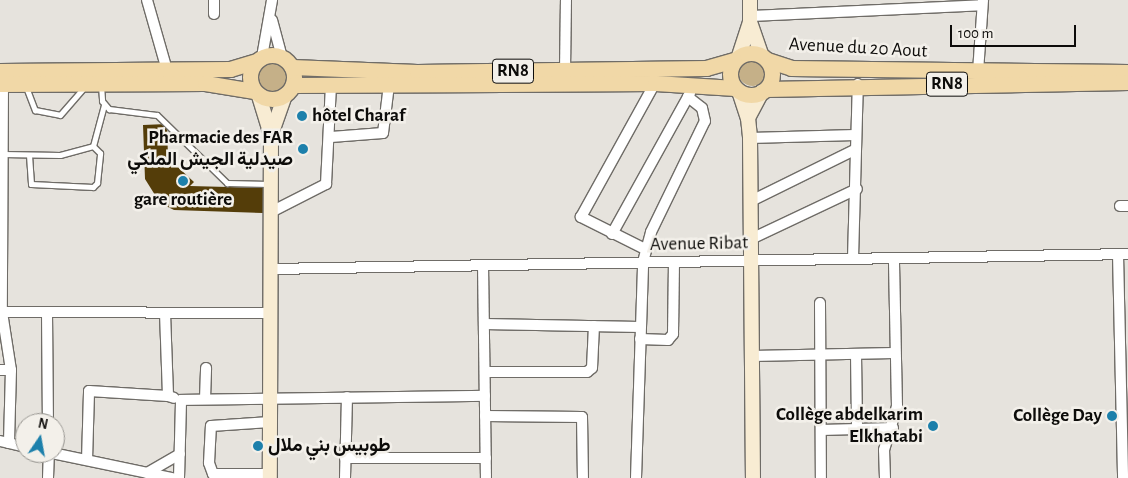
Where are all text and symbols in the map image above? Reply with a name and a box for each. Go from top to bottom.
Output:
scale bar [953,15,1079,47]
text: 100 m [958,26,993,41]
street label: Avenue du 20 Aout [788,33,928,63]
road number: RN8 [492,56,534,86]
road number: RN8 [926,68,968,100]
place label: hôtel Charaf [312,105,405,127]
marker: hôtel Charaf [296,110,308,122]
place label: Pharmacie des FAR صيدلية الجيش الملكي [127,127,293,171]
marker: Pharmacie des FAR صيدلية الجيش الملكي [297,143,309,155]
marker: gare routière [177,175,189,187]
place label: gare routière [134,189,232,211]
street label: Avenue Ribat [650,232,748,256]
place label: Collège abdelkarim Elkhatabi [776,404,923,448]
place label: Collège Day [1013,405,1102,427]
marker: Collège Day [1106,410,1118,422]
north arrow [15,413,65,463]
text: N [37,416,49,432]
marker: Collège abdelkarim Elkhatabi [927,420,939,432]
place label: طوبيس بني ملال [268,435,391,457]
marker: طوبيس بني ملال [252,440,264,452]

